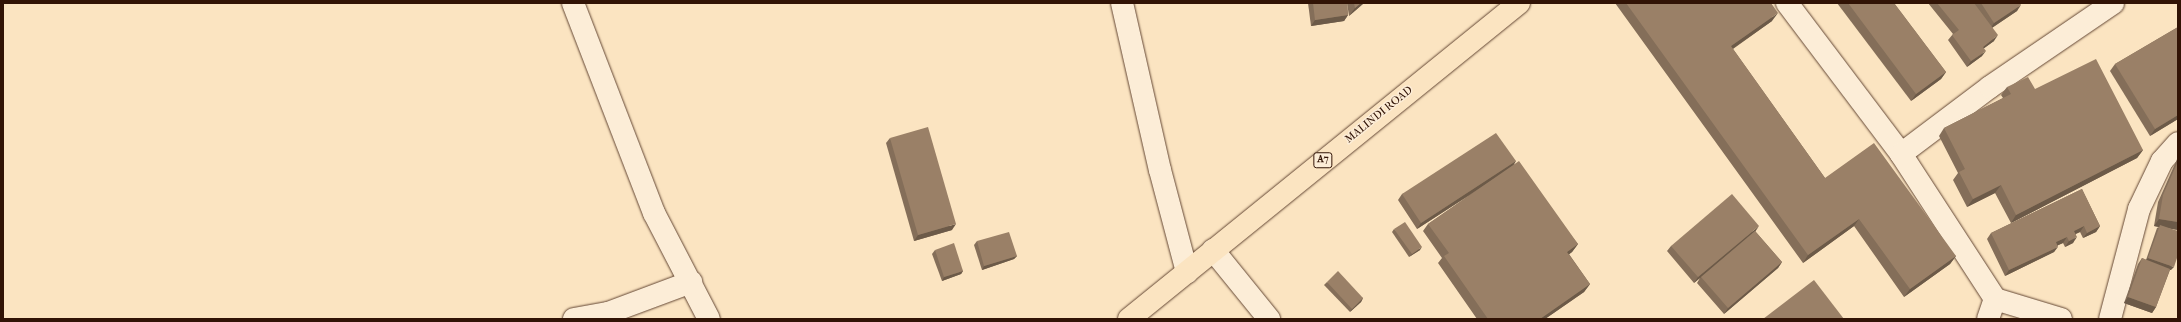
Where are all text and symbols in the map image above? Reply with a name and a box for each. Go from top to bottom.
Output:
street label: MALINDI ROAD [1343,84,1415,146]
road number: A7 [1313,152,1333,168]

